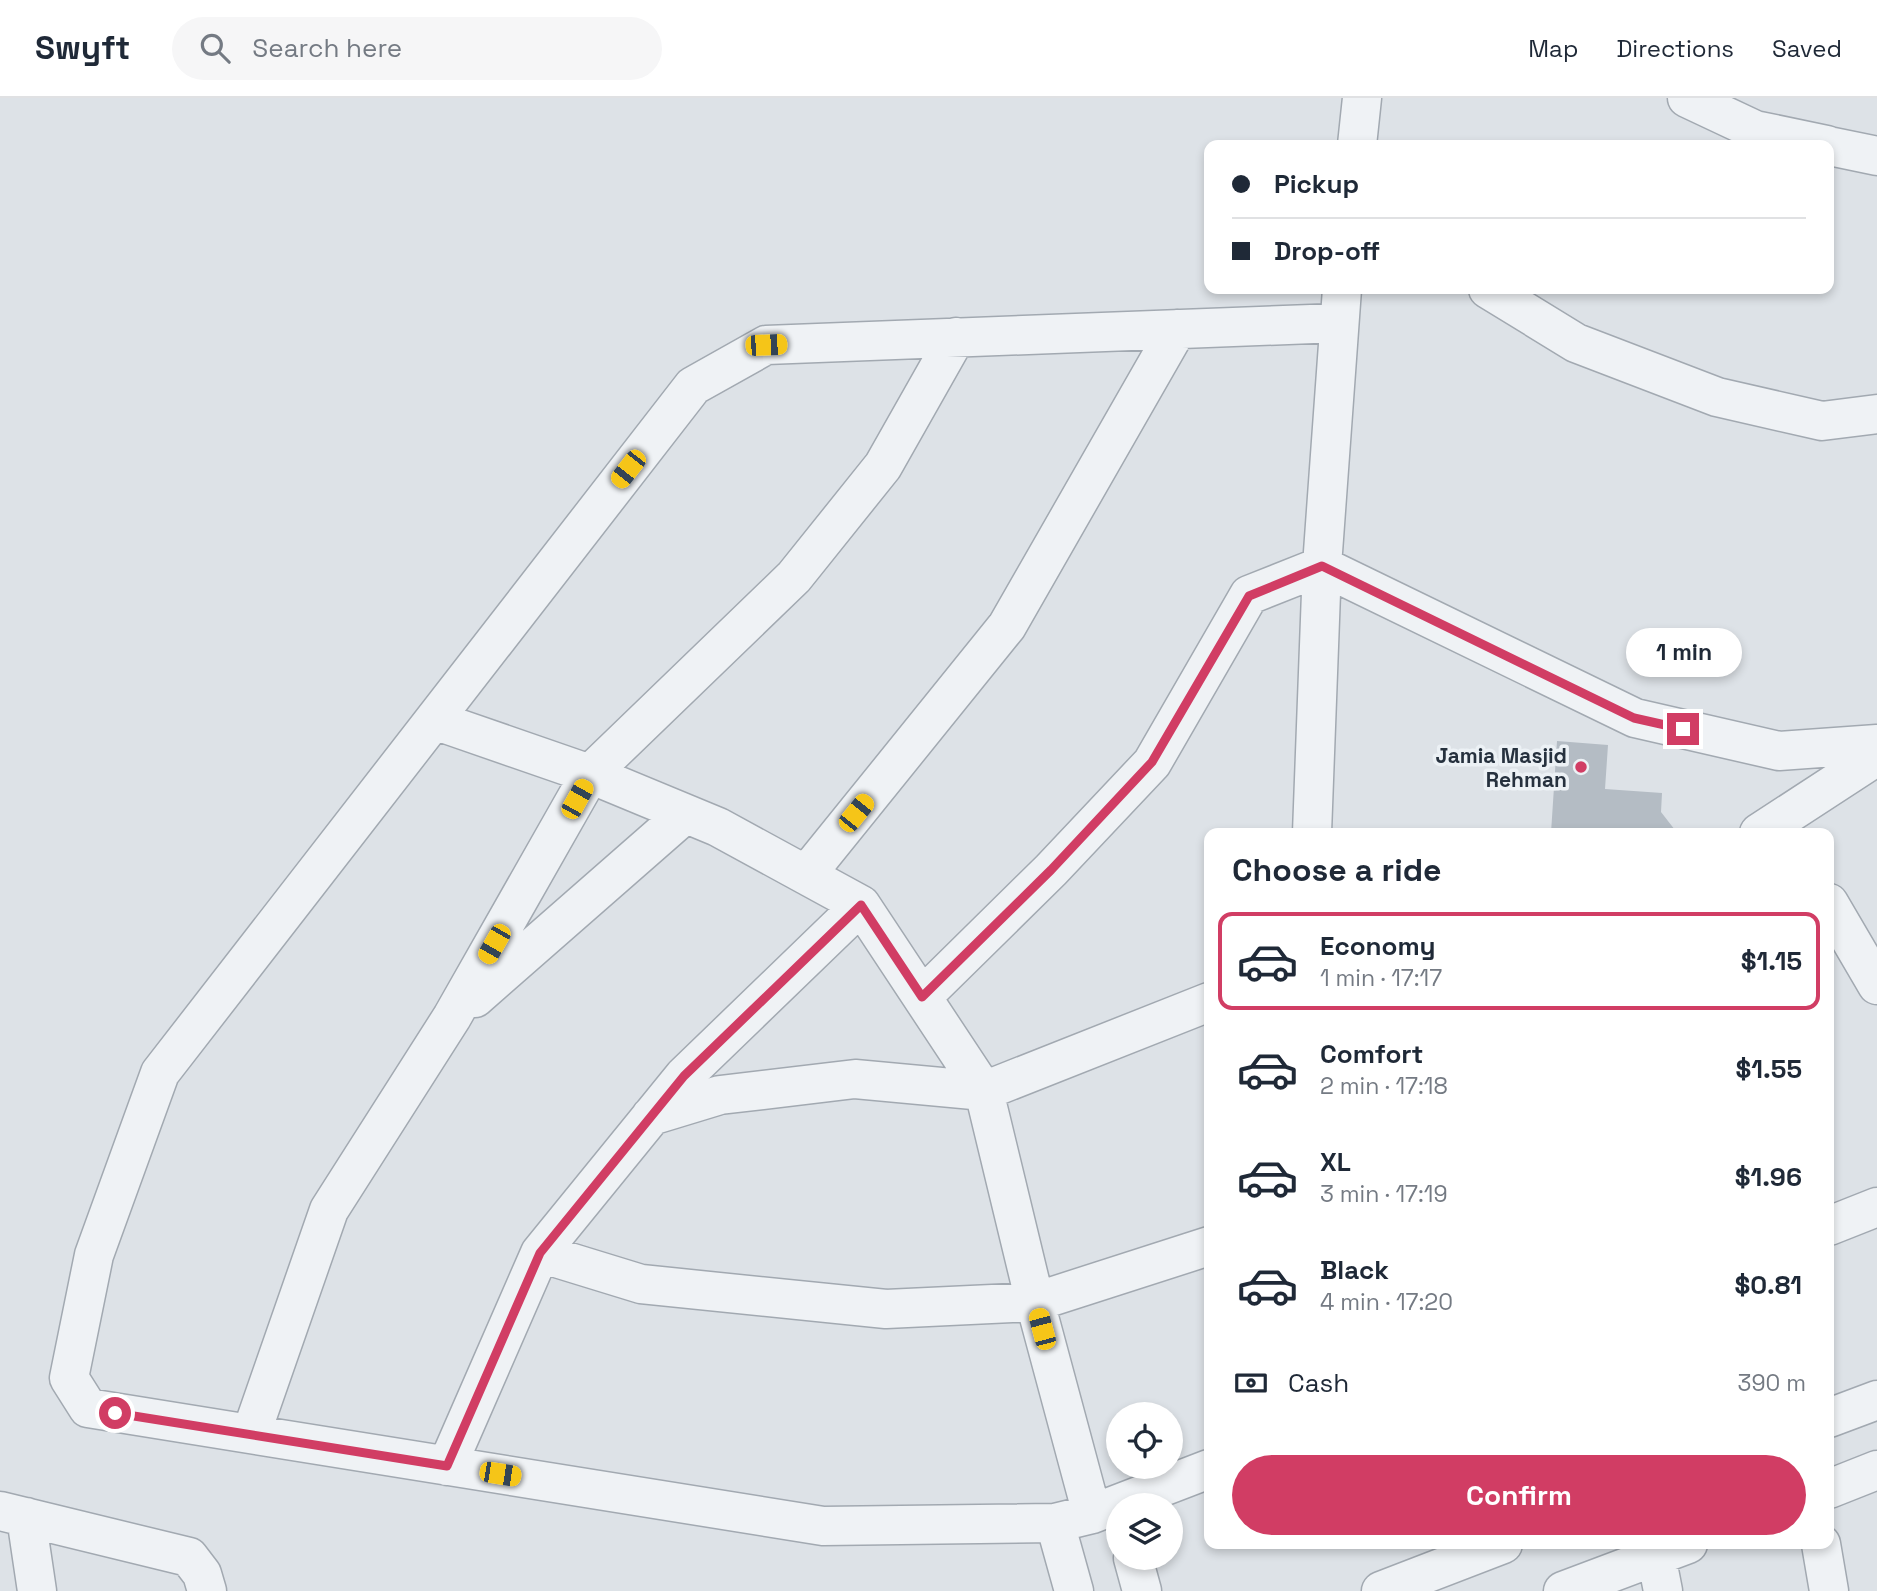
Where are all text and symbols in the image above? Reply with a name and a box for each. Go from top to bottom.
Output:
search box [172,17,662,80]
text: Swyft [35,27,130,69]
icon: search [196,29,234,67]
text: Search here [252,31,402,65]
text: Map [1528,33,1578,64]
text: Directions [1616,33,1734,64]
text: Saved [1772,33,1842,64]
text: Pickup [1274,167,1359,201]
text: Drop-off [1274,234,1380,268]
car [745,334,788,356]
car [607,446,650,492]
callout: 1 min [1625,628,1741,676]
text: 1 min [1656,637,1712,667]
route end [1667,713,1699,745]
place label: Jamia Masjid Rehman [1436,742,1567,793]
marker: Jamia Masjid Rehman [1573,759,1589,775]
car [558,776,597,822]
car [835,790,878,836]
text: Choose a ride [1232,850,1442,890]
car [475,921,514,967]
text: Economy [1320,929,1436,963]
icon: car [1236,930,1299,993]
text: $1.15 [1741,944,1802,978]
text: 1 min · 17:17 [1320,963,1442,993]
text: Comfort [1320,1037,1423,1071]
icon: car [1236,1038,1299,1101]
text: $1.55 [1736,1052,1802,1086]
text: 2 min · 17:18 [1320,1071,1448,1101]
text: XL [1320,1145,1351,1179]
icon: car [1236,1146,1299,1209]
text: $1.96 [1735,1160,1802,1194]
text: 3 min · 17:19 [1320,1179,1448,1209]
text: Black [1320,1253,1389,1287]
icon: car [1236,1254,1299,1317]
text: $0.81 [1735,1268,1802,1302]
text: 4 min · 17:20 [1320,1287,1453,1317]
car [1027,1306,1058,1352]
icon: cash [1232,1364,1270,1402]
text: Cash [1288,1366,1349,1400]
text: 390 m [1738,1368,1806,1398]
route start [99,1397,131,1429]
map controls [1106,1402,1183,1570]
button: locate [1106,1402,1183,1479]
button: Confirm [1232,1455,1806,1535]
car [478,1460,523,1488]
button: layers [1106,1493,1183,1570]

